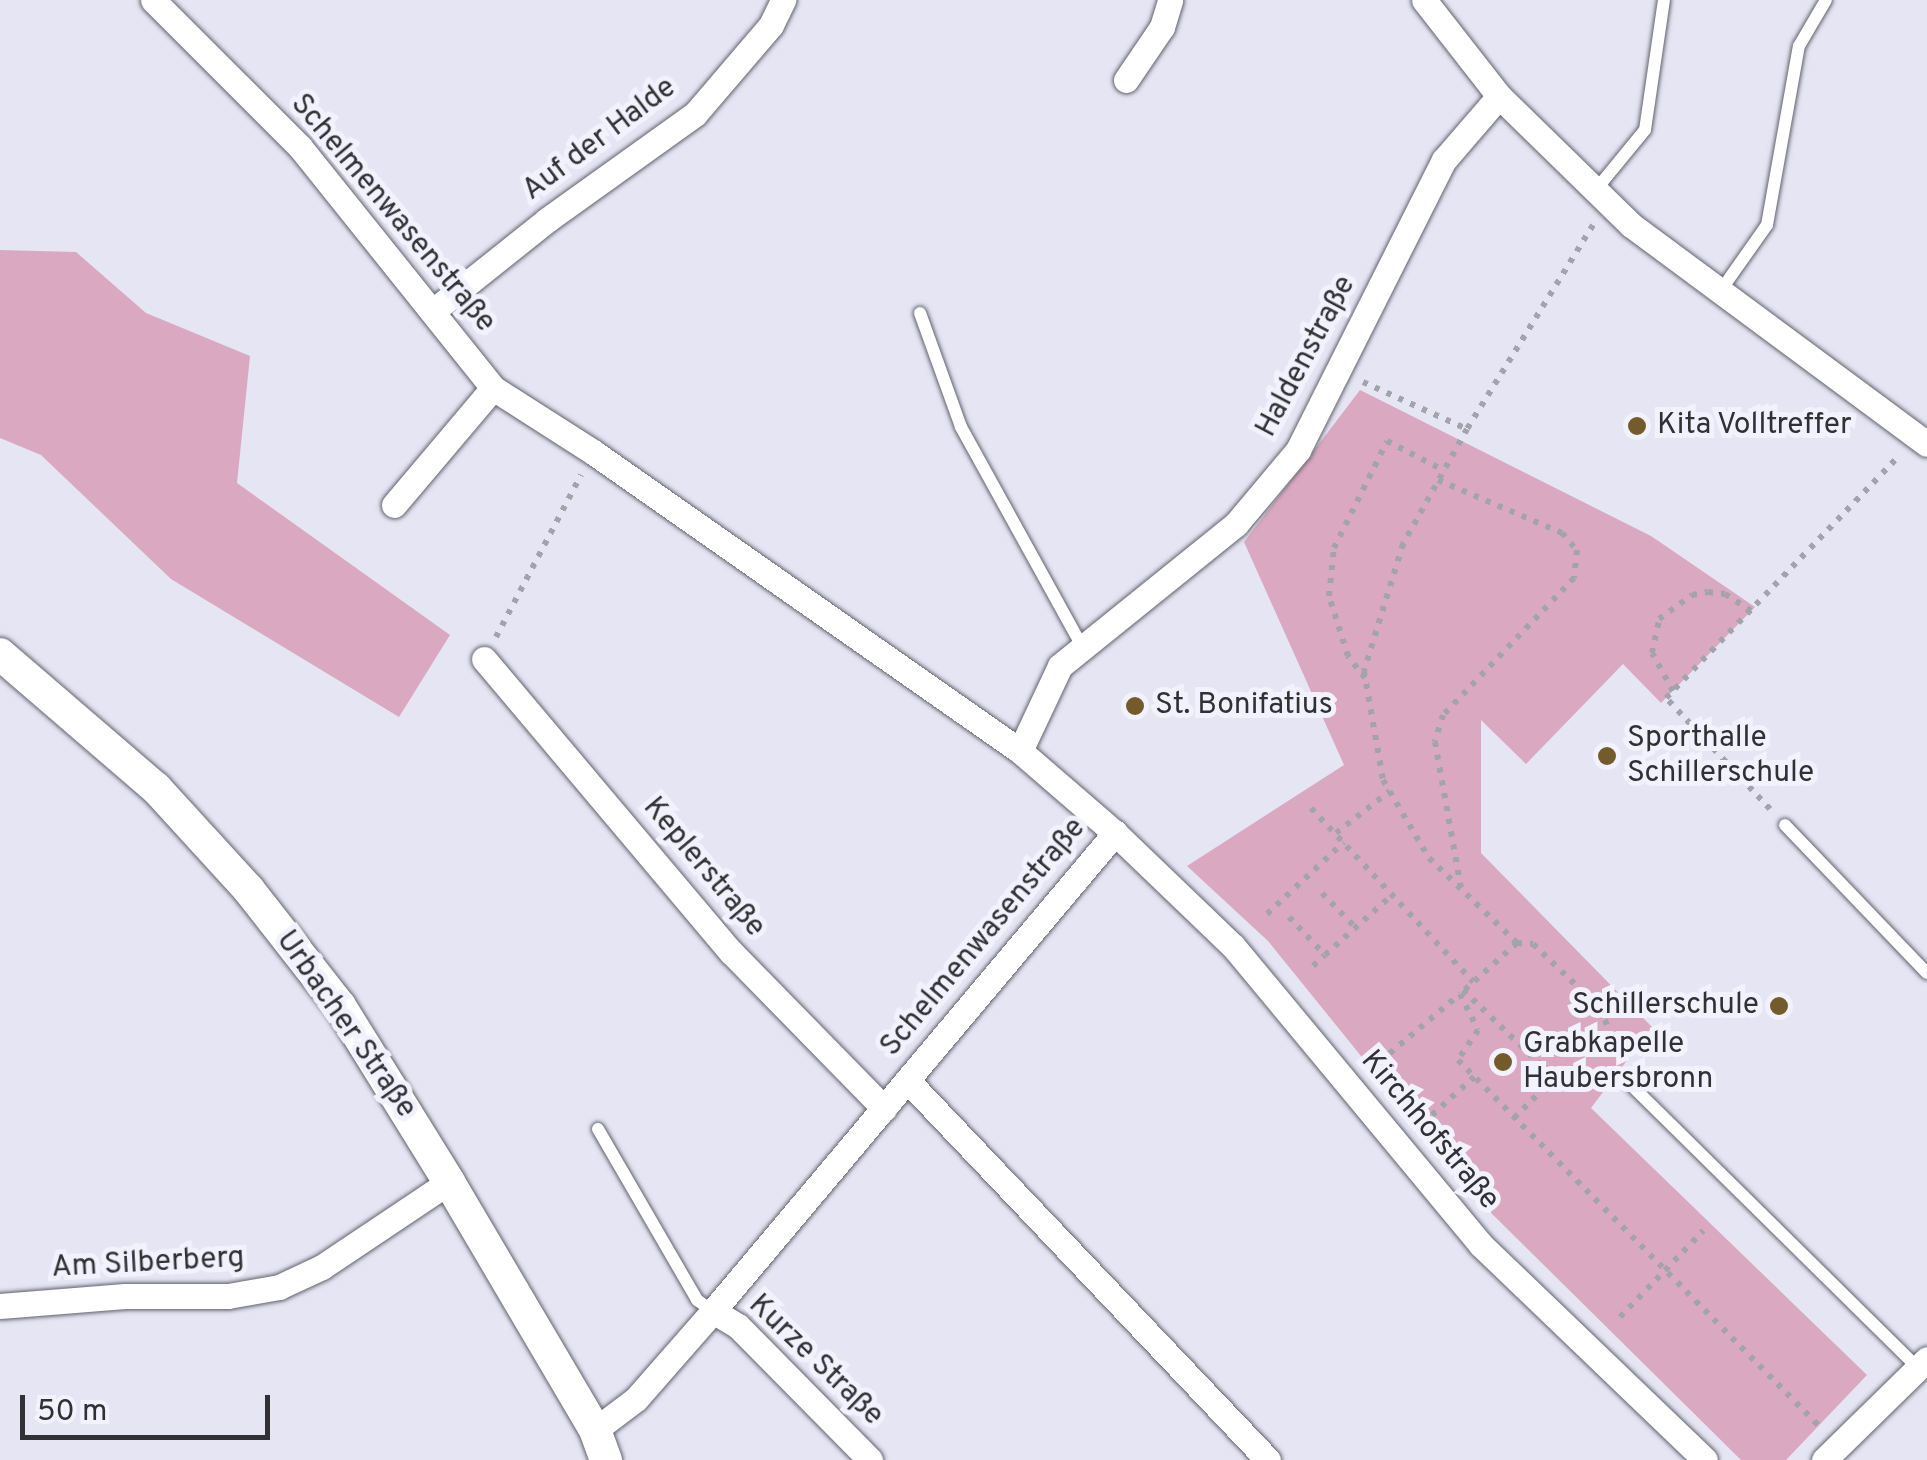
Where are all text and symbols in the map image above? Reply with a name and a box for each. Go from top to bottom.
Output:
street label: Auf der Halde [516,71,684,209]
street label: Schelmenwasenstraße [282,87,502,341]
street label: Haldenstraße [1249,270,1365,444]
place label: Kita Volltreffer [1657,408,1853,444]
marker: Kita Volltreffer [1626,415,1648,437]
place label: St. Bonifatius [1155,688,1333,724]
marker: St. Bonifatius [1124,695,1146,717]
place label: Sporthalle Schillerschule [1627,721,1814,792]
marker: Sporthalle Schillerschule [1596,745,1618,767]
street label: Keplerstraße [634,791,772,945]
street label: Schelmenwasenstraße [874,811,1094,1065]
street label: Urbacher Straße [267,924,423,1126]
place label: Schillerschule [1572,988,1759,1024]
marker: Schillerschule [1768,995,1790,1017]
place label: Grabkapelle Haubersbronn [1523,1027,1713,1098]
street label: Kirchhofstraße [1352,1044,1506,1218]
marker: Grabkapelle Haubersbronn [1492,1051,1514,1073]
street label: Am Silberberg [51,1241,245,1287]
street label: Kurze Straße [740,1288,890,1434]
scale bar [25,1375,275,1437]
text: 50 m [37,1394,107,1431]

